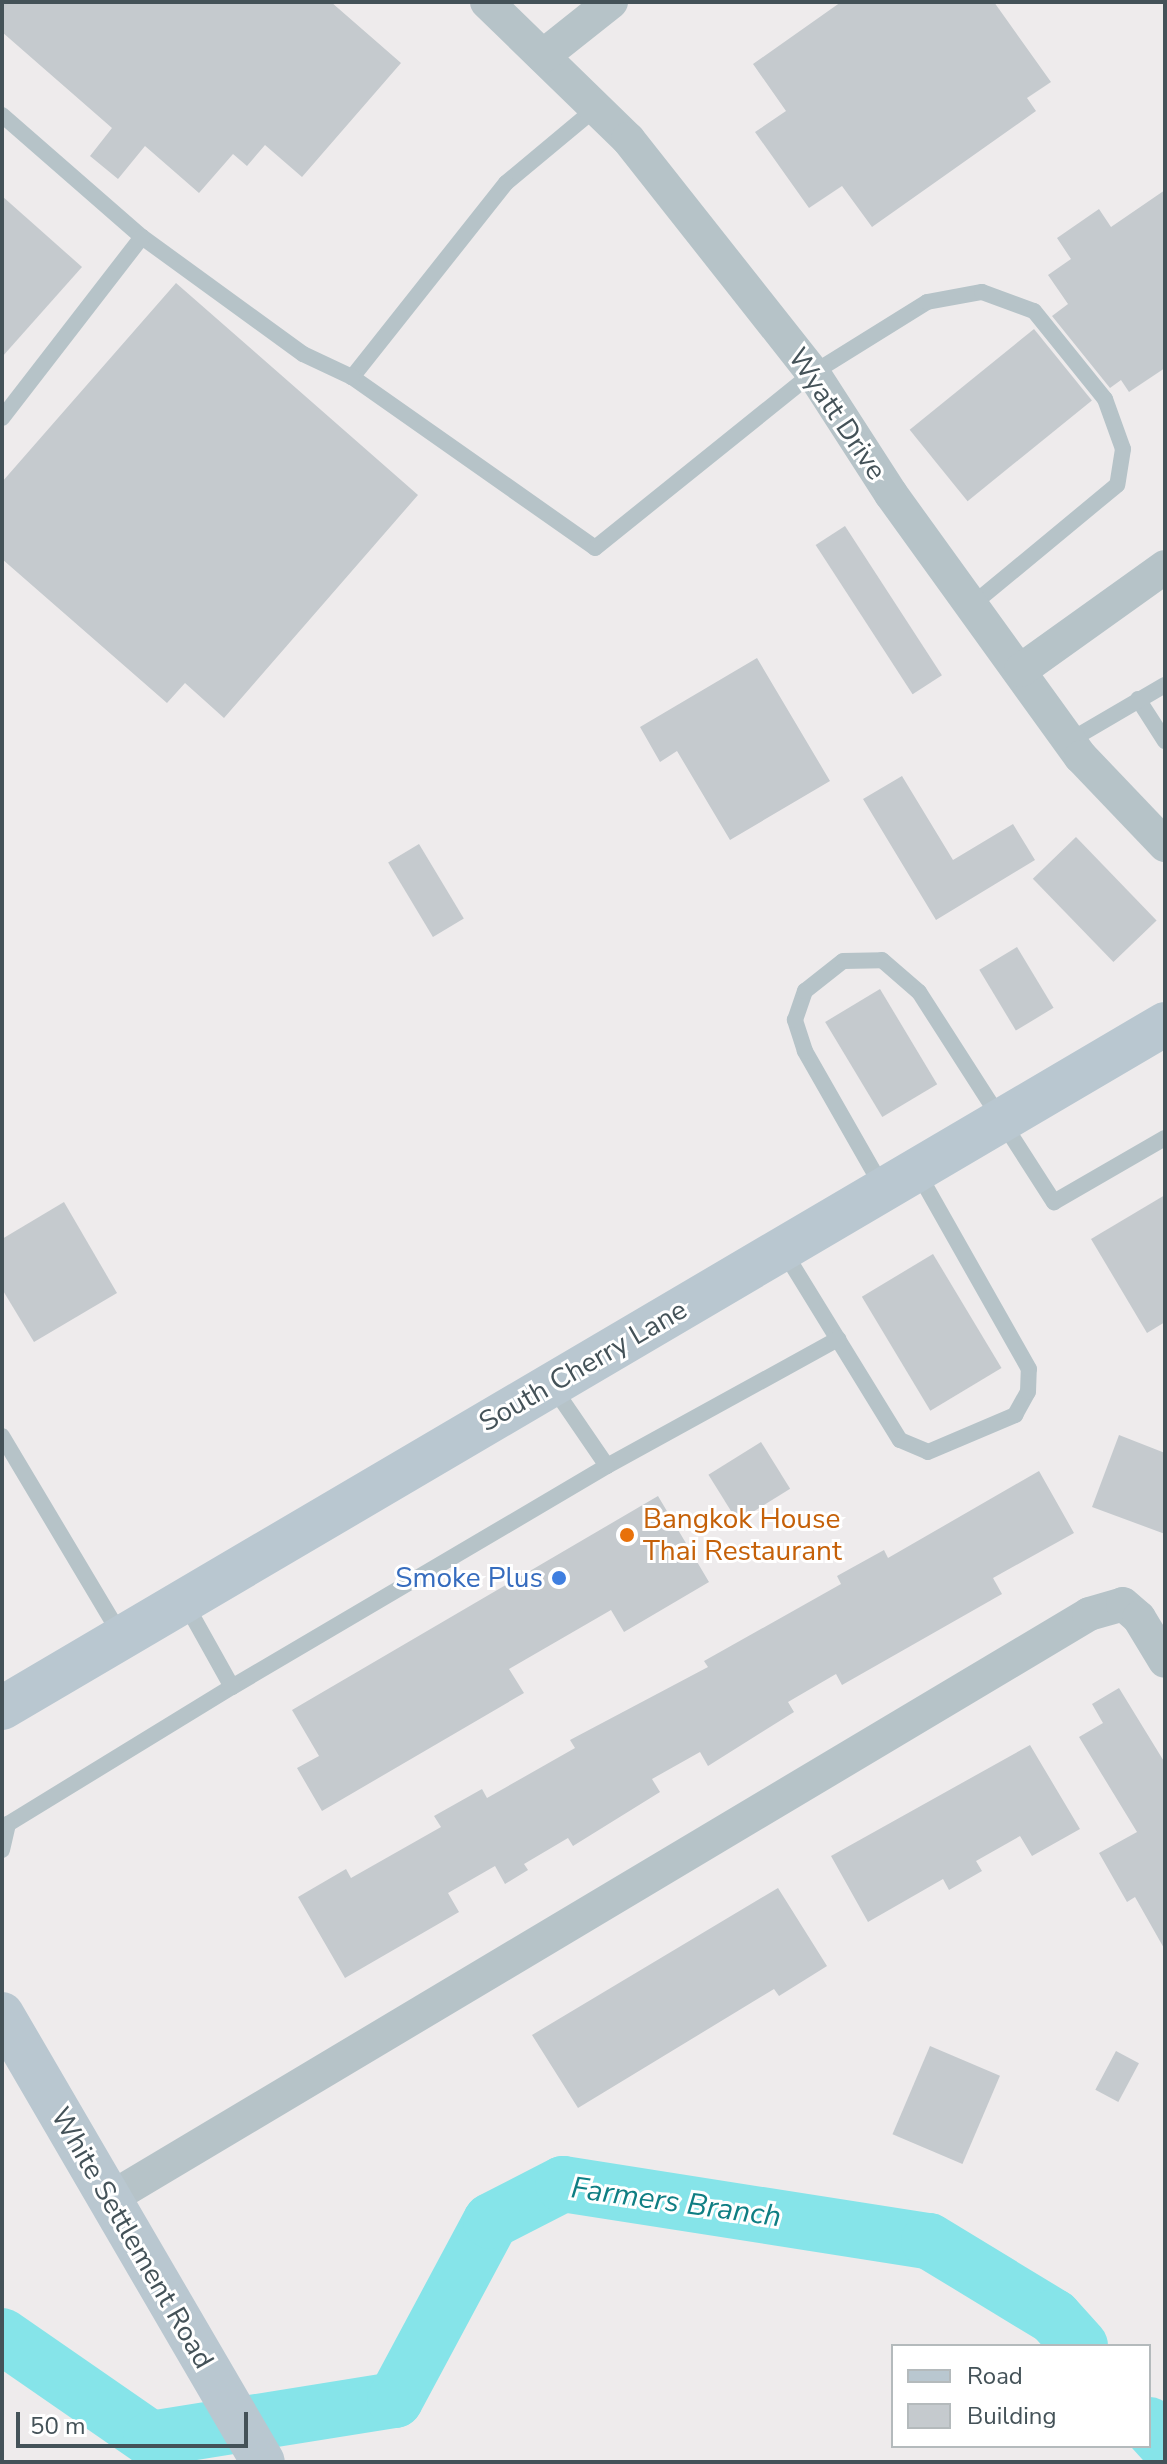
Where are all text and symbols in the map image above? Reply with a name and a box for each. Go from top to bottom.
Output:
street label: Wyatt Drive [781,342,893,486]
street label: South Cherry Lane [473,1293,693,1439]
place label: Bangkok House Thai Restaurant [643,1502,842,1568]
marker: Bangkok House Thai Restaurant [618,1526,636,1544]
place label: Smoke Plus [395,1561,543,1595]
marker: Smoke Plus [550,1569,568,1587]
street label: White Settlement Road [43,2101,221,2375]
water label: Farmers Branch [569,2170,783,2236]
legend [891,2344,1151,2448]
text: Road [967,2360,1023,2392]
scale bar [20,2396,252,2446]
text: Building [967,2400,1057,2432]
text: 50 m [30,2410,86,2442]

